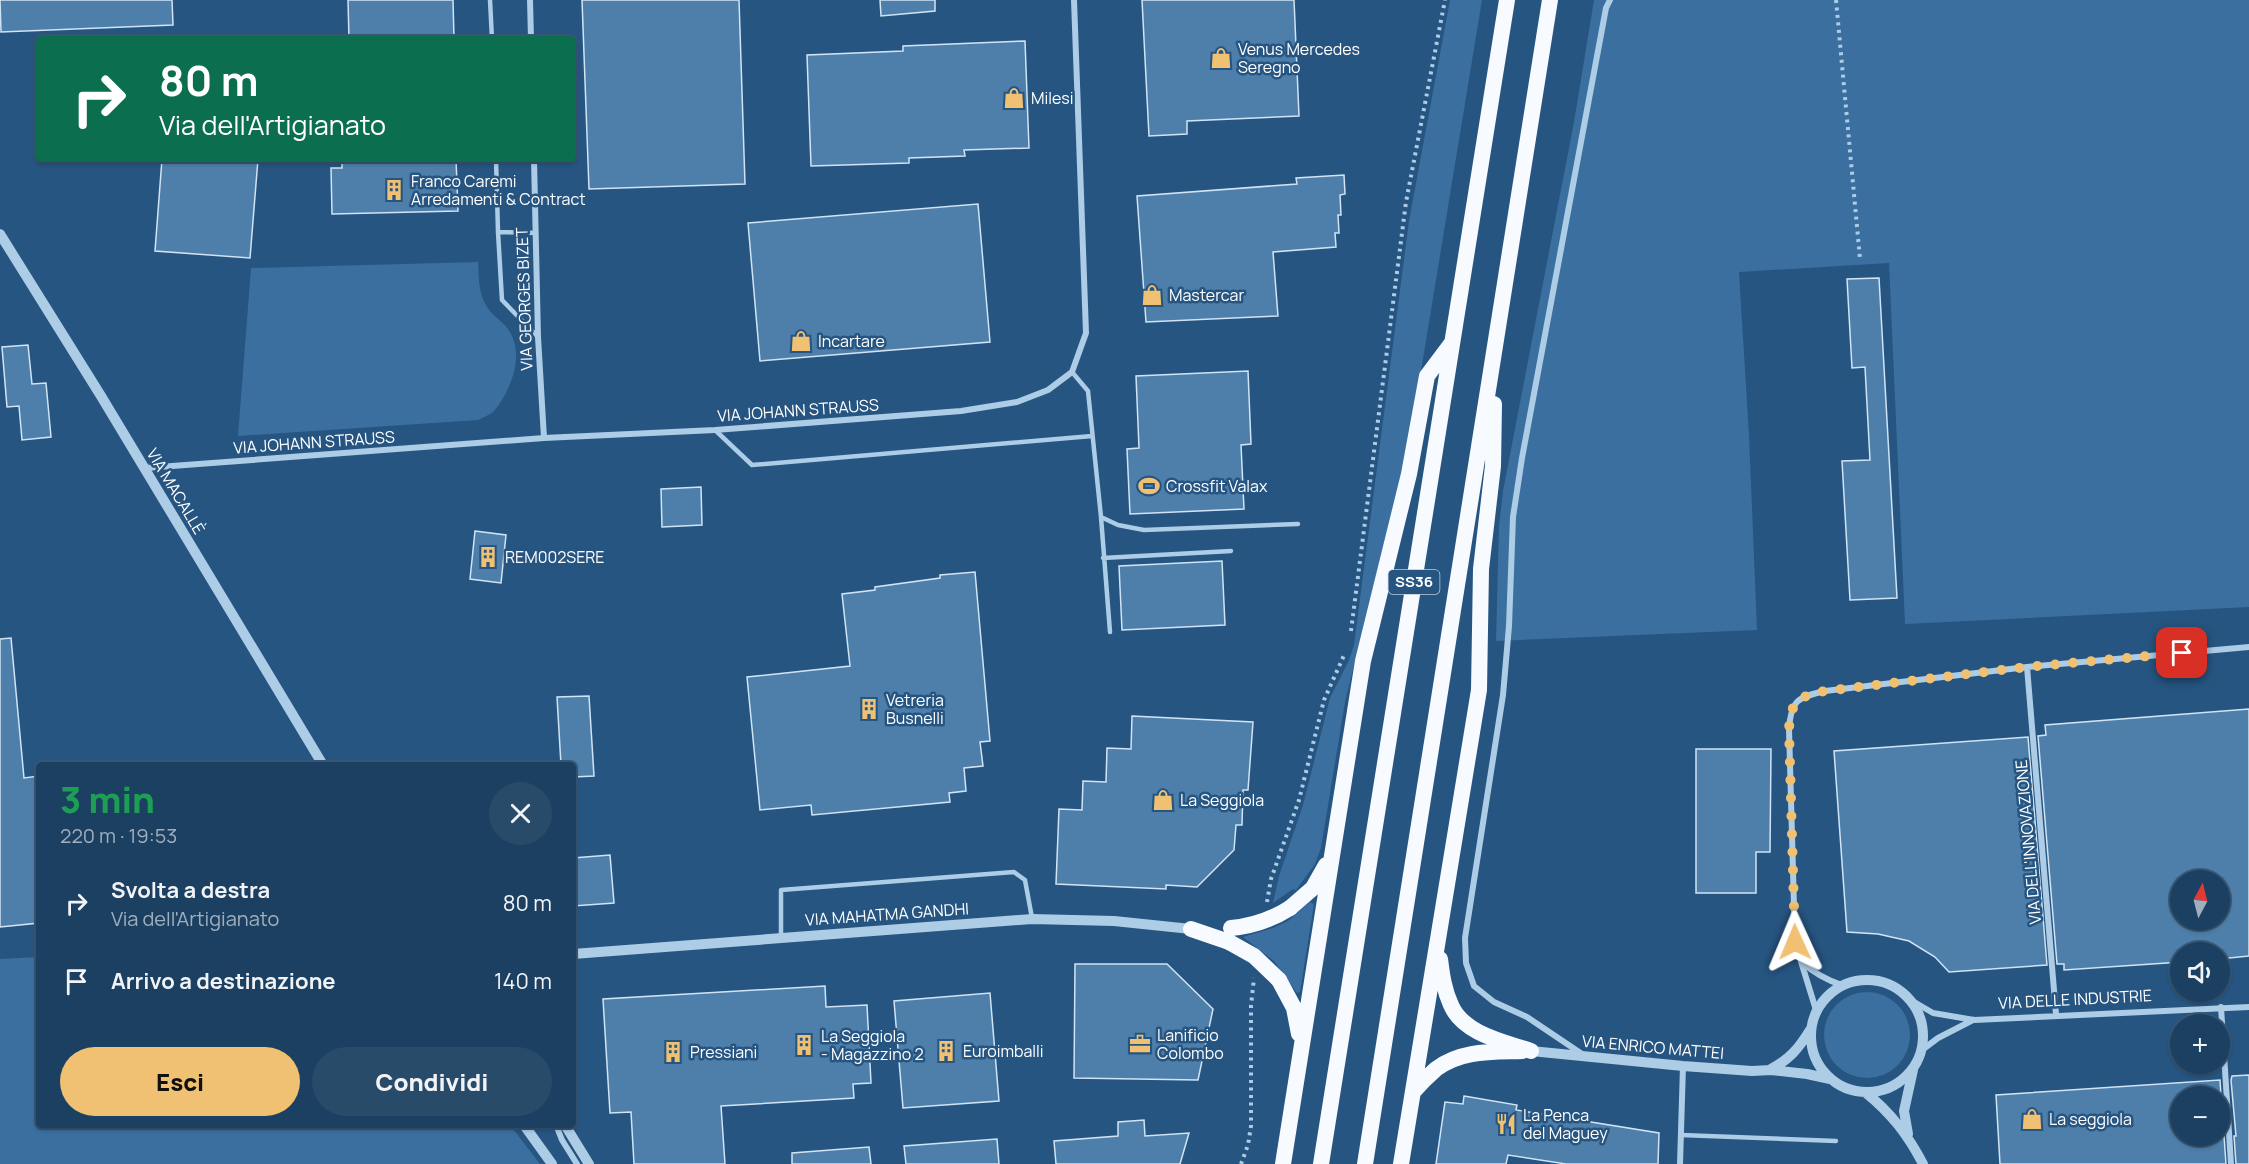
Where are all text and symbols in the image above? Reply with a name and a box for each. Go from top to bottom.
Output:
place label: Venus Mercedes Seregno [1238,38,1360,78]
shop icon: Venus Mercedes Seregno [1209,46,1233,70]
text: 80 m [159,51,259,109]
icon: right [60,60,138,138]
shop icon: Milesi [1002,86,1026,110]
place label: Milesi [1031,87,1073,109]
text: Via dell'Artigianato [159,106,386,143]
place label: Franco Caremi Arredamenti & Contract [411,170,586,210]
building icon: Franco Caremi Arredamenti & Contract [382,178,406,202]
street label: VIA GEORGES BIZET [510,227,537,371]
shop icon: Mastercar [1140,283,1164,307]
place label: Mastercar [1169,284,1244,306]
shop icon: Incartare [789,329,813,353]
place label: Incartare [818,330,885,352]
street label: VIA JOHANN STRAUSS [716,393,880,427]
street label: VIA JOHANN STRAUSS [232,425,396,459]
street label: VIA MACALLÈ [142,444,210,538]
sports icon: Crossfit Valax [1137,474,1161,498]
place label: Crossfit Valax [1166,475,1268,497]
building icon: REM002SERE [476,545,500,569]
place label: REM002SERE [505,546,605,568]
road number: SS36 [1388,570,1440,594]
pin [2156,627,2207,678]
icon: arrive [2165,636,2198,669]
place label: Vetreria Busnelli [886,689,944,729]
building icon: Vetreria Busnelli [857,697,881,721]
street label: VIA DELL'INNOVAZIONE [2010,759,2046,925]
text: 3 min [60,775,155,824]
button: close [489,782,552,845]
shop icon: La Seggiola [1151,788,1175,812]
place label: La Seggiola [1180,789,1264,811]
text: 220 m · 19:53 [60,822,177,849]
north arrow [2170,870,2230,930]
map controls [2170,870,2230,1146]
text: Svolta a destra [111,875,270,905]
icon: right [60,887,93,920]
text: 80 m [503,888,552,918]
street label: VIA MAHATMA GANDHI [804,897,970,931]
text: Via dell'Artigianato [111,905,279,932]
position arrow [1763,910,1827,974]
button: sound [2170,942,2230,1002]
icon: arrive [60,965,93,998]
text: Arrivo a destinazione [111,966,335,996]
text: 140 m [494,966,552,996]
street label: VIA DELLE INDUSTRIE [1998,984,2152,1014]
button: + [2170,1014,2230,1074]
place label: Lanificio Colombo [1157,1024,1224,1064]
place label: La Seggiola - Magazzino 2 [821,1025,924,1065]
street label: VIA ENRICO MATTEI [1581,1030,1725,1064]
office icon: Lanificio Colombo [1128,1032,1152,1056]
building icon: La Seggiola - Magazzino 2 [792,1033,816,1057]
building icon: Euroimballi [934,1039,958,1063]
building icon: Pressiani [661,1040,685,1064]
place label: Euroimballi [963,1040,1044,1062]
place label: Pressiani [690,1041,757,1063]
button: Esci [60,1047,300,1116]
button: Condividi [312,1047,552,1116]
button: − [2170,1086,2230,1146]
place label: La Penca del Maguey [1523,1104,1608,1144]
shop icon: La seggiola [2020,1107,2044,1131]
place label: La seggiola [2049,1108,2132,1130]
restaurant icon: La Penca del Maguey [1494,1112,1518,1136]

